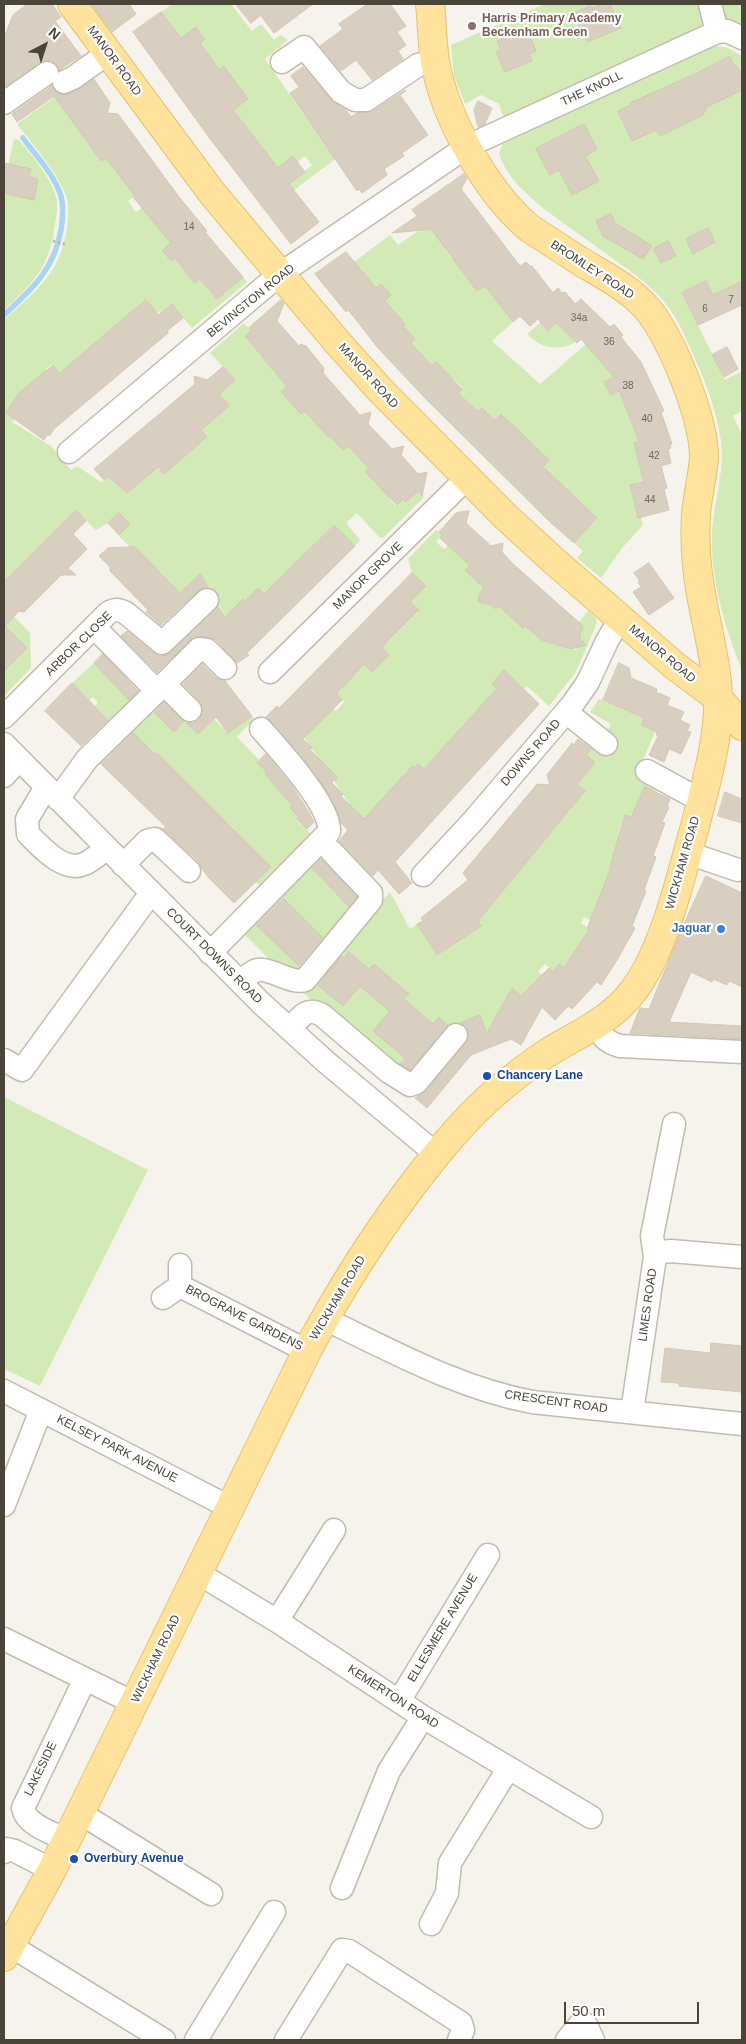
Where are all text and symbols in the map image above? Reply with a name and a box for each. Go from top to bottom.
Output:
place label: Harris Primary Academy Beckenham Green [482,12,621,40]
north arrow [20,20,70,70]
marker: Harris Primary Academy Beckenham Green [466,20,478,32]
street label: MANOR ROAD [84,23,144,99]
text: N [46,24,64,43]
street label: THE KNOLL [559,68,625,110]
house number: 14 [183,221,195,233]
street label: BROMLEY ROAD [548,238,636,302]
street label: BEVINGTON ROAD [204,261,298,341]
house number: 7 [728,294,734,306]
house number: 6 [702,303,708,315]
house number: 34a [571,312,587,324]
house number: 36 [603,336,615,348]
street label: MANOR ROAD [335,340,401,412]
house number: 38 [622,380,634,392]
house number: 40 [641,413,653,425]
house number: 42 [648,450,660,462]
house number: 44 [644,494,656,506]
street label: MANOR GROVE [330,539,406,613]
street label: ARBOR CLOSE [43,609,115,679]
street label: MANOR ROAD [626,622,698,686]
street label: DOWNS ROAD [498,717,564,789]
street label: WICKHAM ROAD [663,815,703,911]
street label: COURT DOWNS ROAD [163,905,265,1007]
place label: Jaguar [672,922,711,936]
marker: Jaguar [715,923,727,935]
place label: Chancery Lane [497,1069,583,1083]
marker: Chancery Lane [481,1070,493,1082]
street label: WICKHAM ROAD [307,1253,369,1343]
street label: LIMES ROAD [636,1267,660,1343]
street label: BROGRAVE GARDENS [183,1282,305,1354]
street label: CRESCENT ROAD [503,1388,609,1416]
street label: KELSEY PARK AVENUE [54,1412,180,1486]
street label: ELLESMERE AVENUE [405,1571,481,1685]
street label: WICKHAM ROAD [128,1613,184,1705]
street label: KEMERTON ROAD [345,1662,441,1732]
street label: LAKESIDE [22,1739,60,1799]
place label: Overbury Avenue [84,1852,184,1866]
marker: Overbury Avenue [68,1853,80,1865]
scale bar [566,1992,701,2024]
text: 50 m [572,2002,605,2019]

